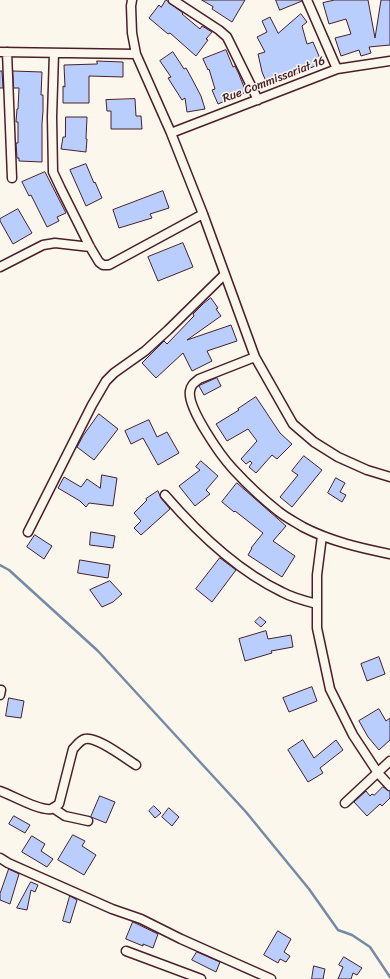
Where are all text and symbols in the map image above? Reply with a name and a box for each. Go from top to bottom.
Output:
street label: Rue Commissariat 16 [221,54,327,106]

